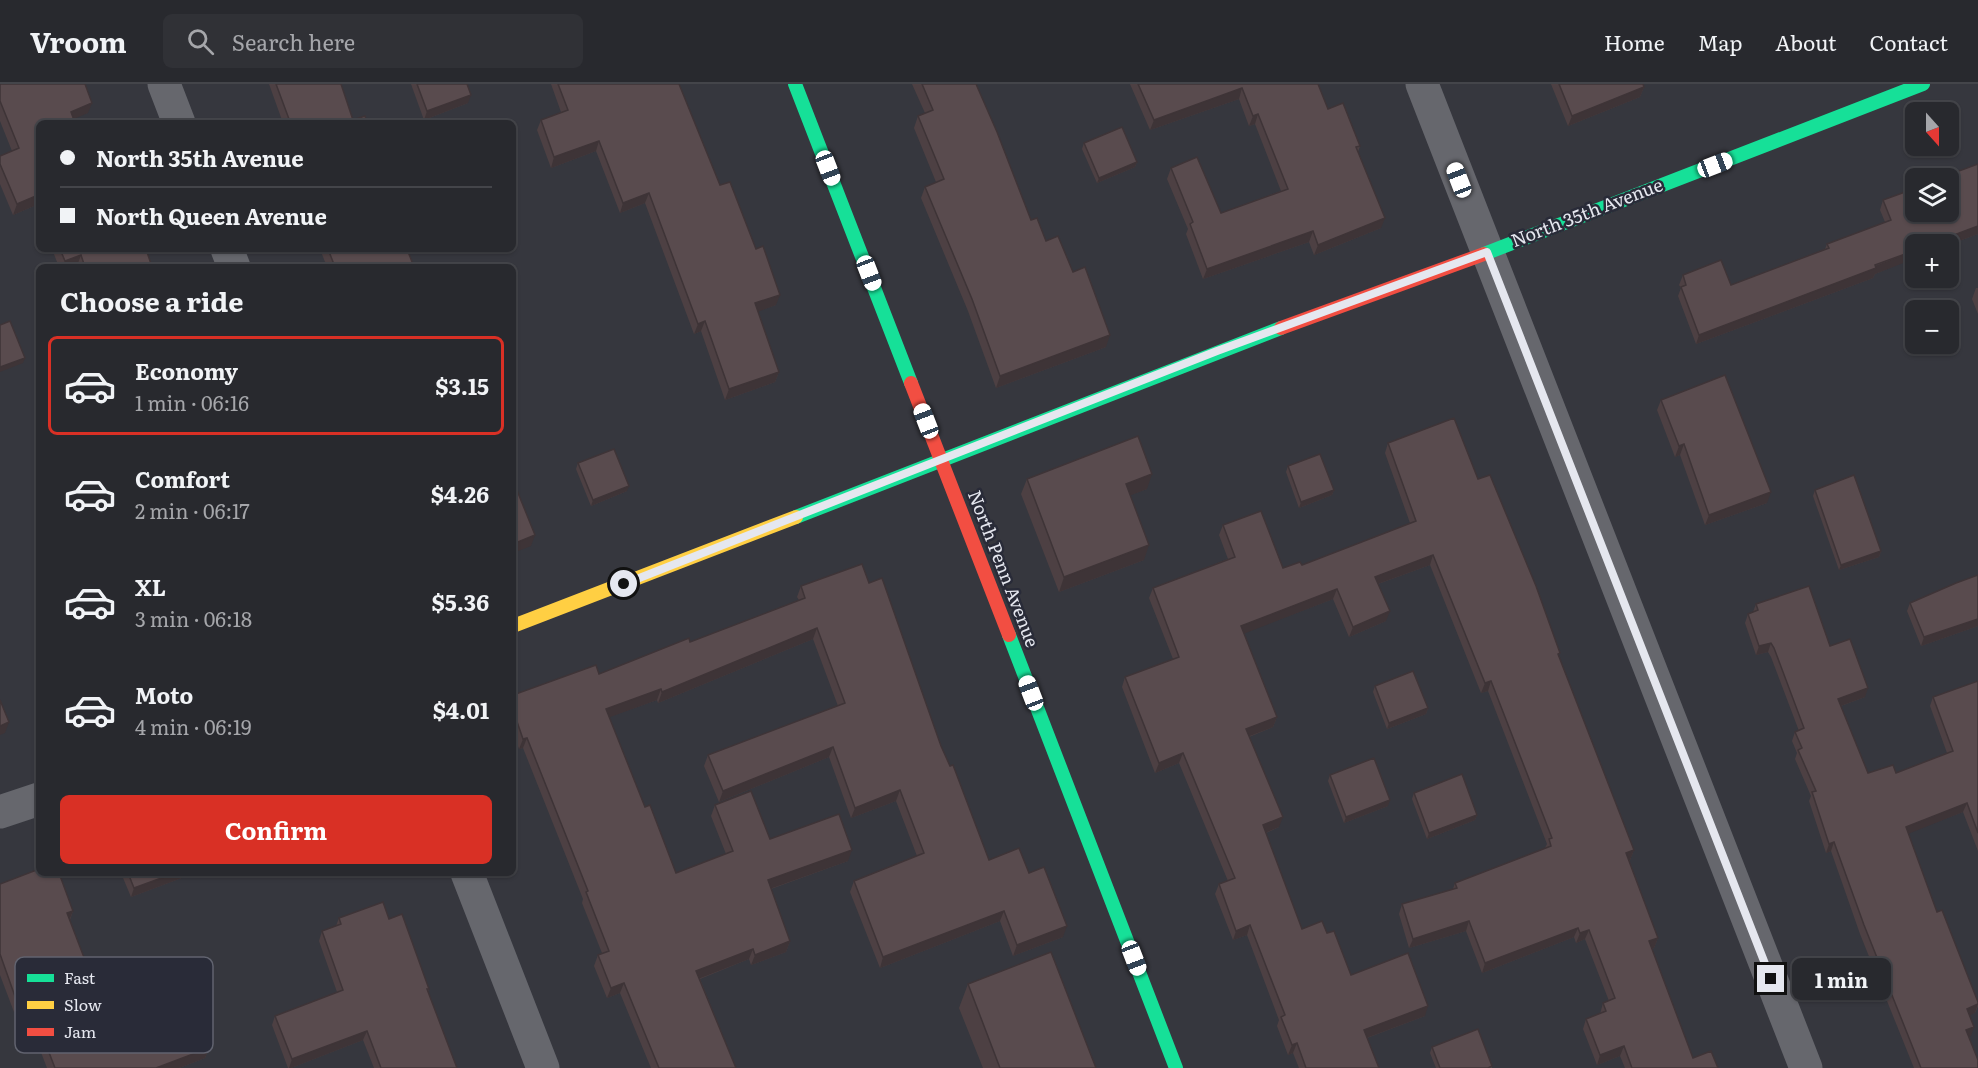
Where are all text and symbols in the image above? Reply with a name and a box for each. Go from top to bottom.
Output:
search box [163,14,583,68]
text: Vroom [30,20,127,62]
icon: search [184,25,217,58]
text: Search here [232,25,355,58]
text: Home [1604,26,1665,57]
text: Map [1698,26,1742,57]
text: About [1775,26,1837,57]
text: Contact [1870,26,1948,57]
north arrow [1905,102,1959,156]
map controls [1905,102,1959,354]
text: North 35th Avenue [96,141,304,174]
car [813,148,843,188]
car [1695,150,1735,180]
car [1444,160,1474,200]
button: layers [1905,168,1959,222]
street label: North 35th Avenue [1507,170,1666,253]
text: North Queen Avenue [96,199,327,232]
button: + [1905,234,1959,288]
car [854,253,884,293]
text: Choose a ride [60,280,243,320]
button: − [1905,300,1959,354]
text: Economy [135,354,238,387]
icon: car [63,359,117,413]
text: $3.15 [435,369,489,402]
text: 1 min · 06:16 [135,387,249,417]
car [911,401,941,441]
text: Comfort [135,462,230,495]
icon: car [63,467,117,521]
text: $4.26 [431,477,489,510]
street label: North Penn Avenue [962,486,1047,651]
text: 2 min · 06:17 [135,495,250,525]
text: XL [135,570,166,603]
route start [610,570,637,597]
icon: car [63,575,117,629]
text: $5.36 [432,585,489,618]
text: 3 min · 06:18 [135,603,252,633]
car [1016,673,1046,713]
text: Moto [135,678,193,711]
icon: car [63,683,117,737]
text: $4.01 [433,693,489,726]
text: 4 min · 06:19 [135,711,252,741]
button: Confirm [60,795,492,864]
car [1119,938,1149,978]
legend [15,957,213,1053]
callout: 1 min [1792,958,1891,1000]
text: 1 min [1815,964,1868,994]
text: Fast [64,965,96,989]
route end [1757,965,1784,992]
text: Slow [64,992,102,1016]
text: Jam [64,1019,97,1043]

